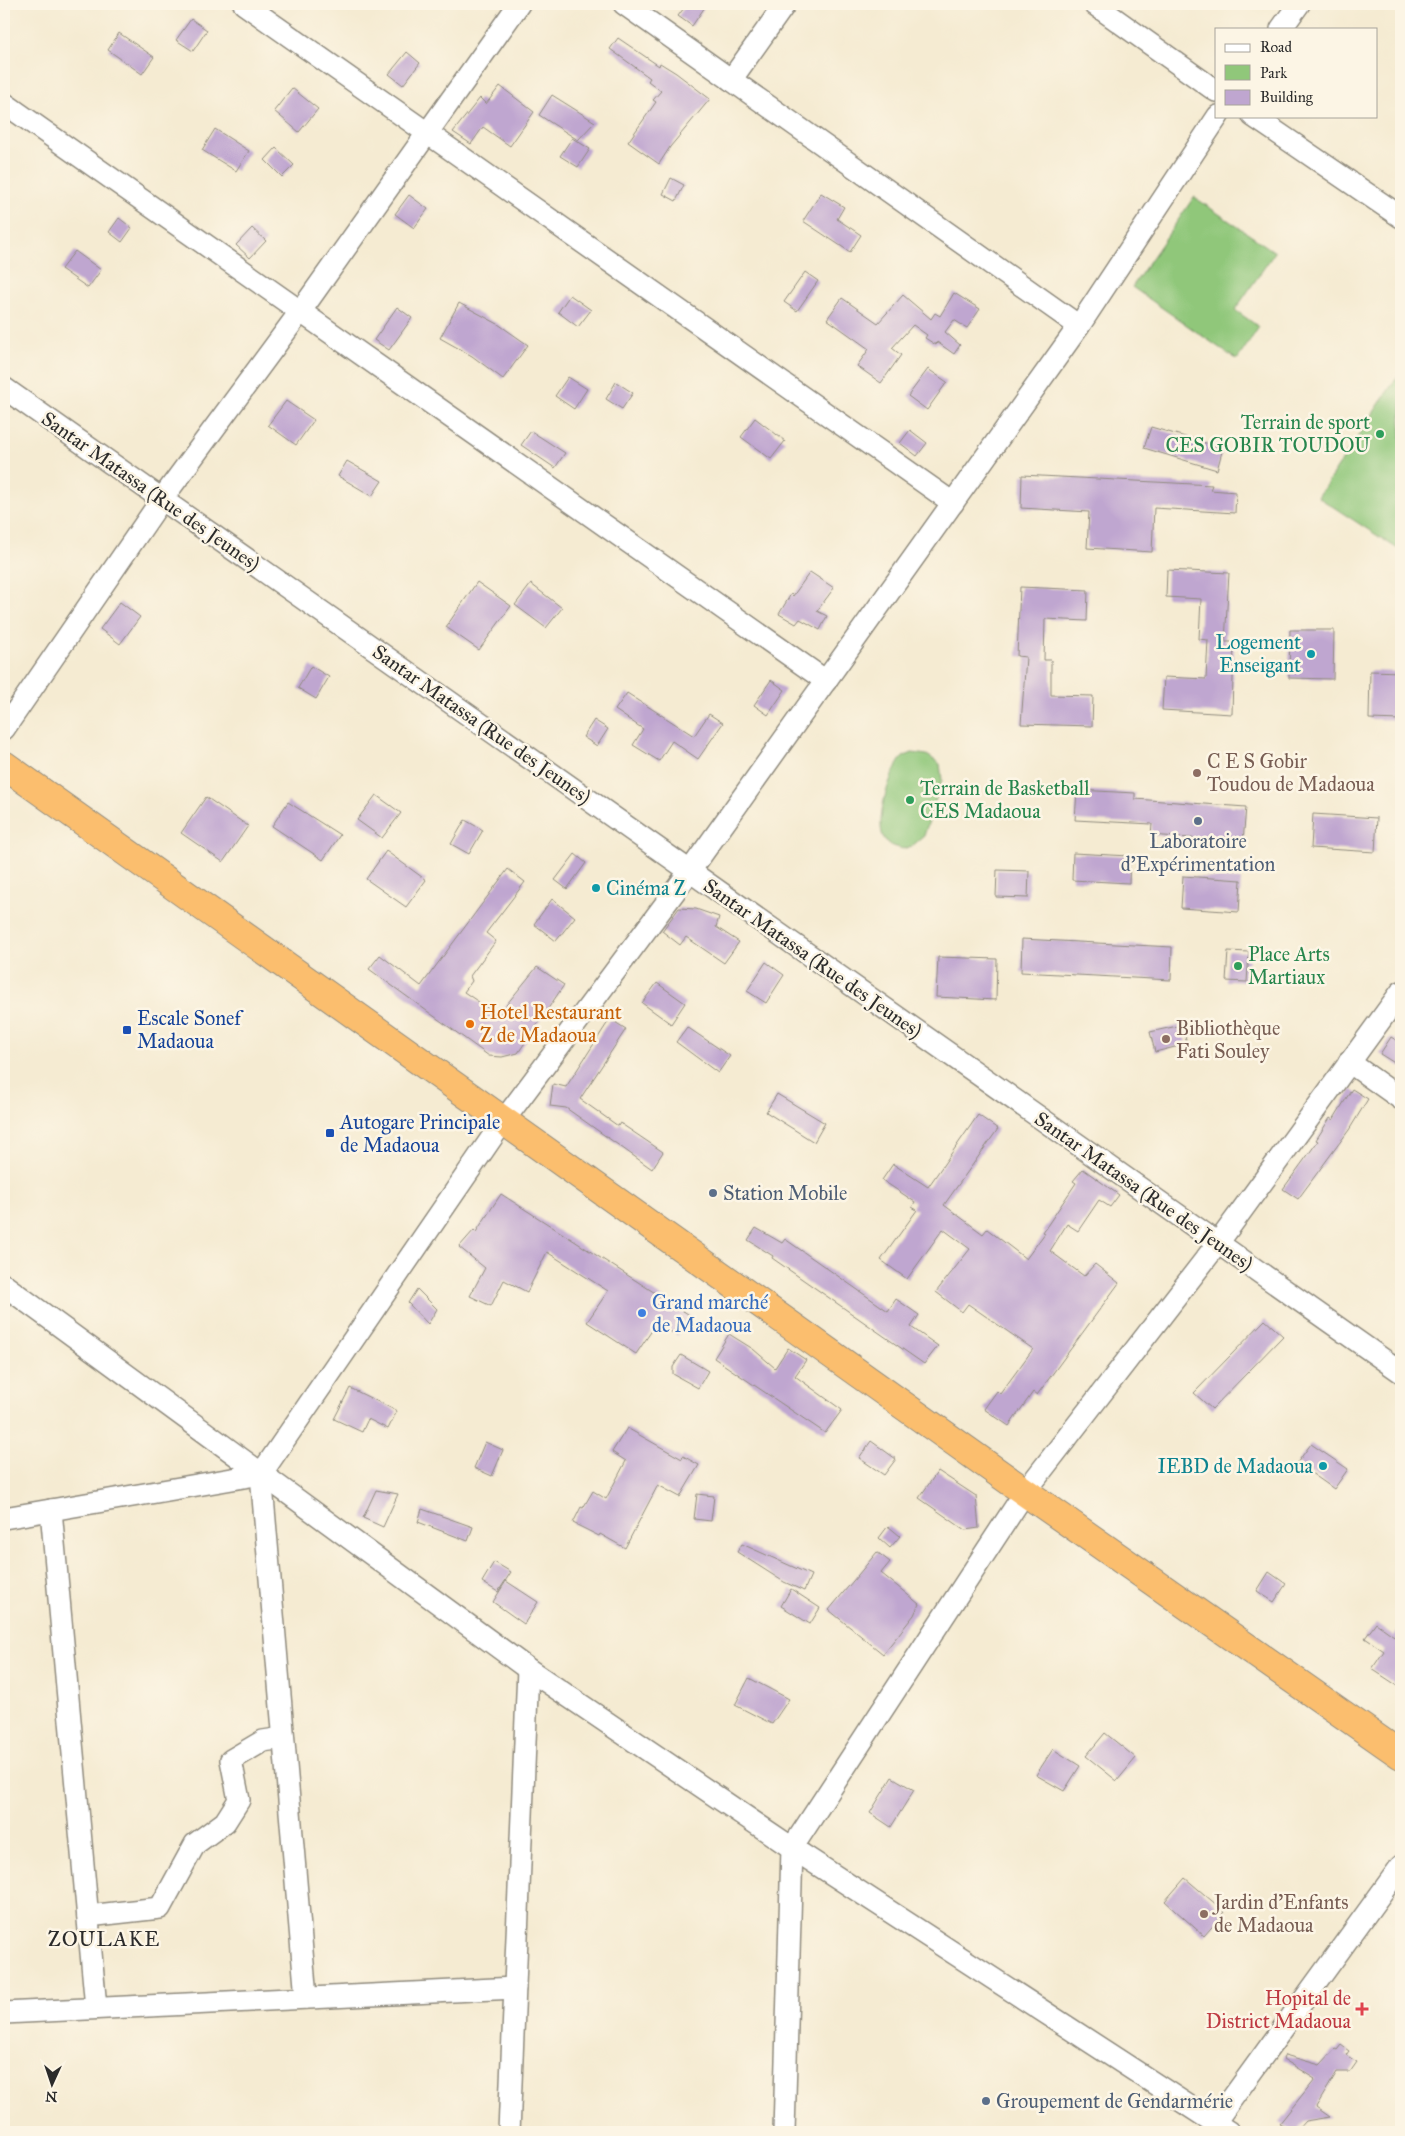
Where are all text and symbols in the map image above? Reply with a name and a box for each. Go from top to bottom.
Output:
legend [1215,28,1378,118]
text: Road [1260,38,1292,56]
text: Park [1260,64,1287,82]
text: Building [1260,88,1314,106]
street label: Santar Matassa (Rue des Jeunes) [36,406,265,577]
place label: Terrain de sport CES GOBIR TOUDOU [1165,410,1370,457]
marker: Terrain de sport CES GOBIR TOUDOU [1374,428,1386,440]
place label: Logement Enseigant [1215,630,1301,678]
street label: Santar Matassa (Rue des Jeunes) [367,639,596,810]
marker: Logement Enseigant [1305,648,1317,660]
place label: C E S Gobir Toudou de Madaoua [1207,749,1375,796]
marker: C E S Gobir Toudou de Madaoua [1191,767,1203,779]
place label: Terrain de Basketball CES Madaoua [920,776,1090,823]
marker: Terrain de Basketball CES Madaoua [904,794,916,806]
marker: Laboratoire d'Expérimentation [1192,815,1204,827]
place label: Laboratoire d'Expérimentation [1121,829,1275,876]
street label: Santar Matassa (Rue des Jeunes) [698,873,927,1044]
place label: Cinéma Z [606,876,686,900]
marker: Cinéma Z [590,882,602,894]
place label: Place Arts Martiaux [1248,942,1330,989]
marker: Place Arts Martiaux [1232,960,1244,972]
place label: Hotel Restaurant Z de Madaoua [480,1000,622,1047]
place label: Escale Sonef Madaoua [137,1006,244,1053]
place label: Bibliothèque Fati Souley [1176,1016,1280,1063]
marker: Hotel Restaurant Z de Madaoua [464,1018,476,1030]
marker: Escale Sonef Madaoua [121,1024,133,1036]
marker: Bibliothèque Fati Souley [1160,1033,1172,1045]
street label: Santar Matassa (Rue des Jeunes) [1029,1106,1258,1277]
place label: Autogare Principale de Madaoua [339,1110,500,1157]
marker: Autogare Principale de Madaoua [324,1127,336,1139]
place label: Station Mobile [723,1181,847,1205]
marker: Station Mobile [707,1187,719,1199]
place label: Grand marché de Madaoua [652,1290,769,1337]
marker: Grand marché de Madaoua [636,1307,648,1319]
place label: IEBD de Madaoua [1157,1454,1314,1478]
marker: IEBD de Madaoua [1317,1460,1329,1472]
place label: Jardin d'Enfants de Madaoua [1212,1890,1349,1937]
marker: Jardin d'Enfants de Madaoua [1198,1908,1210,1920]
district label: ZOULAKE [48,1926,160,1952]
place label: Hopital de District Madaoua [1206,1986,1352,2033]
marker: Hopital de District Madaoua [1355,2002,1369,2016]
north arrow [28,2058,78,2108]
text: N [45,2088,58,2105]
place label: Groupement de Gendarmérie [996,2089,1233,2113]
marker: Groupement de Gendarmérie [980,2095,992,2107]

